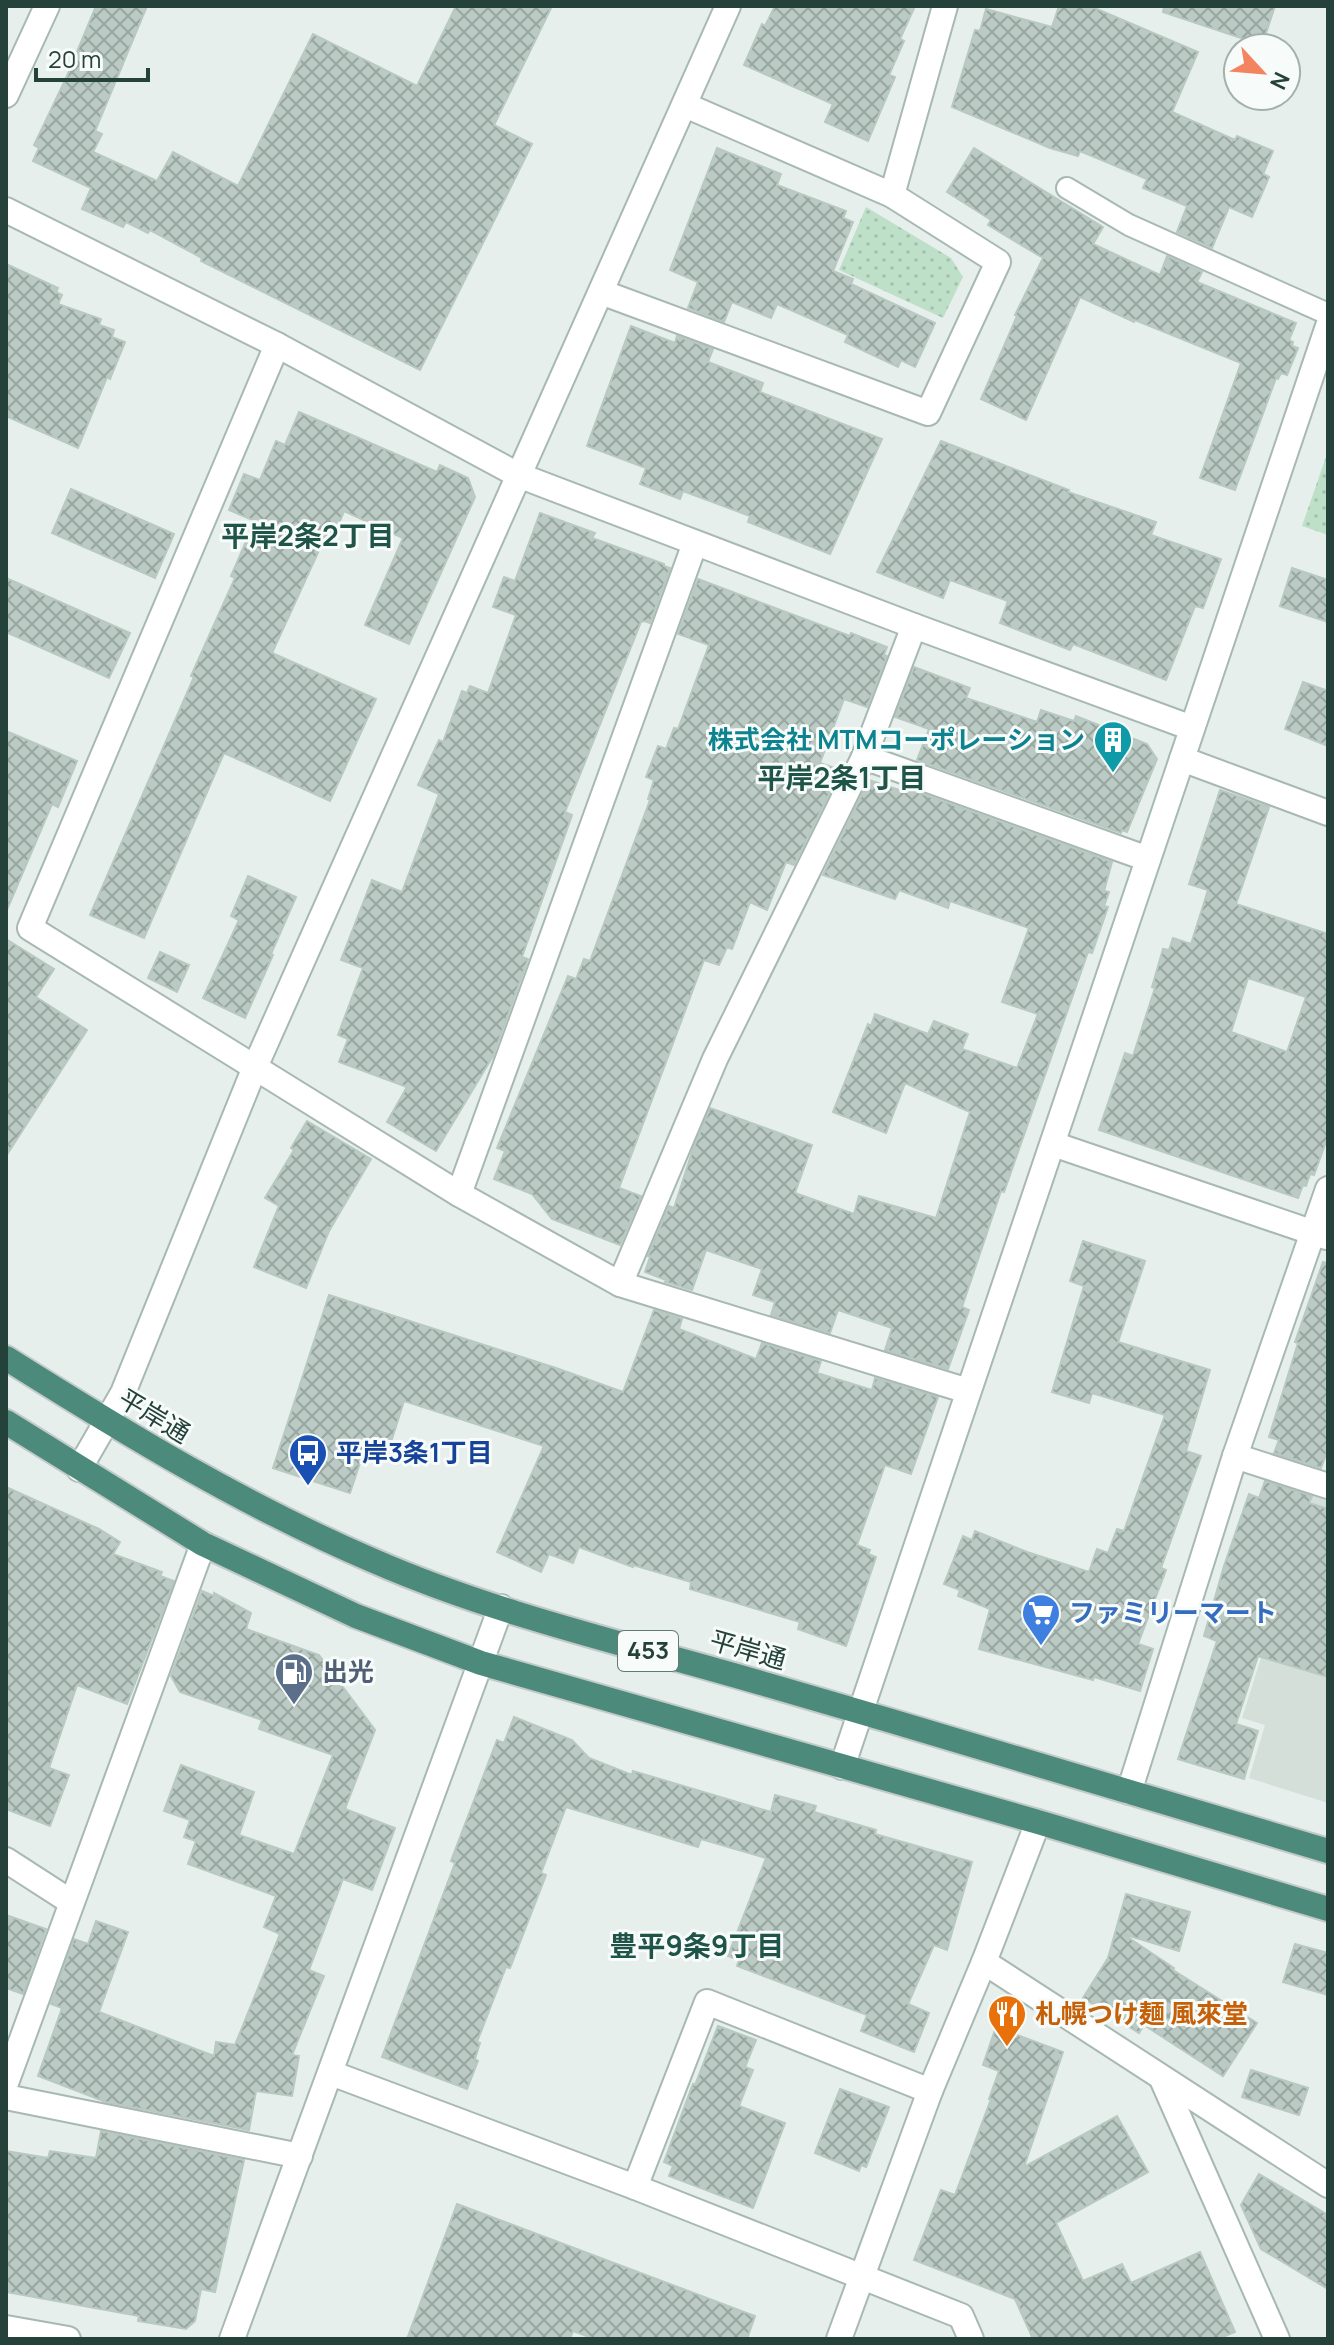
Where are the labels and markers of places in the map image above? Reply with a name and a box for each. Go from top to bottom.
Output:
building icon: 株式会社 MTMコーポレーション [1092,719,1134,774]
place label: 株式会社 MTMコーポレーション [708,721,1085,757]
bus stop icon: 平岸3条1丁目 [287,1432,329,1487]
place label: 平岸3条1丁目 [336,1434,493,1470]
supermarket icon: ファミリーマート [1020,1592,1062,1647]
place label: ファミリーマート [1069,1594,1277,1630]
fuel station icon: 出光 [273,1651,315,1706]
place label: 出光 [322,1653,374,1689]
restaurant icon: 札幌つけ麺 風來堂 [986,1993,1028,2048]
place label: 札幌つけ麺 風來堂 [1035,1995,1248,2031]

